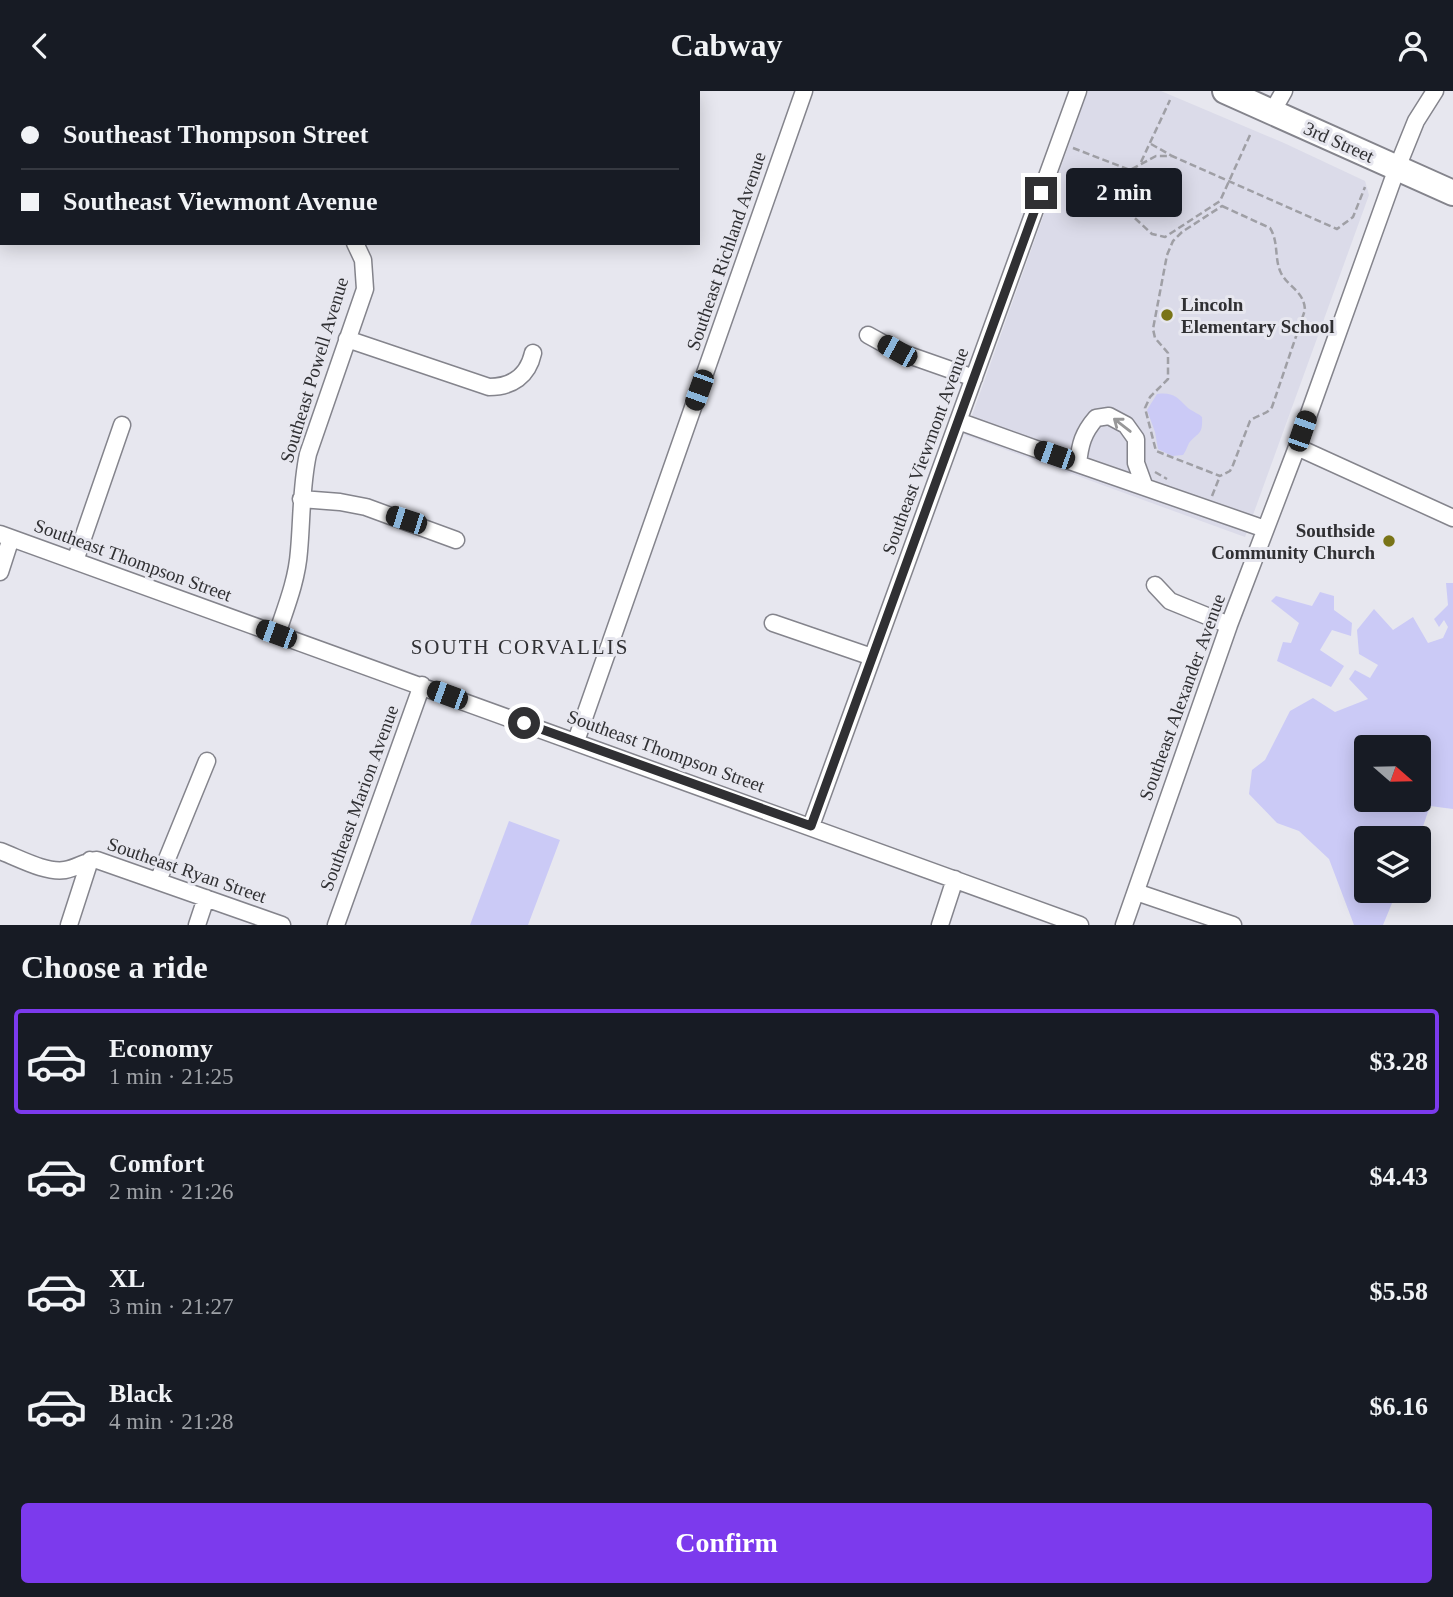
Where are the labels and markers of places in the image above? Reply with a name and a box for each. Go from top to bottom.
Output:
place label: Lincoln Elementary School [1181,294,1335,337]
marker: Lincoln Elementary School [1159,307,1175,323]
place label: Southside Community Church [1211,520,1375,563]
marker: Southside Community Church [1381,533,1397,549]

